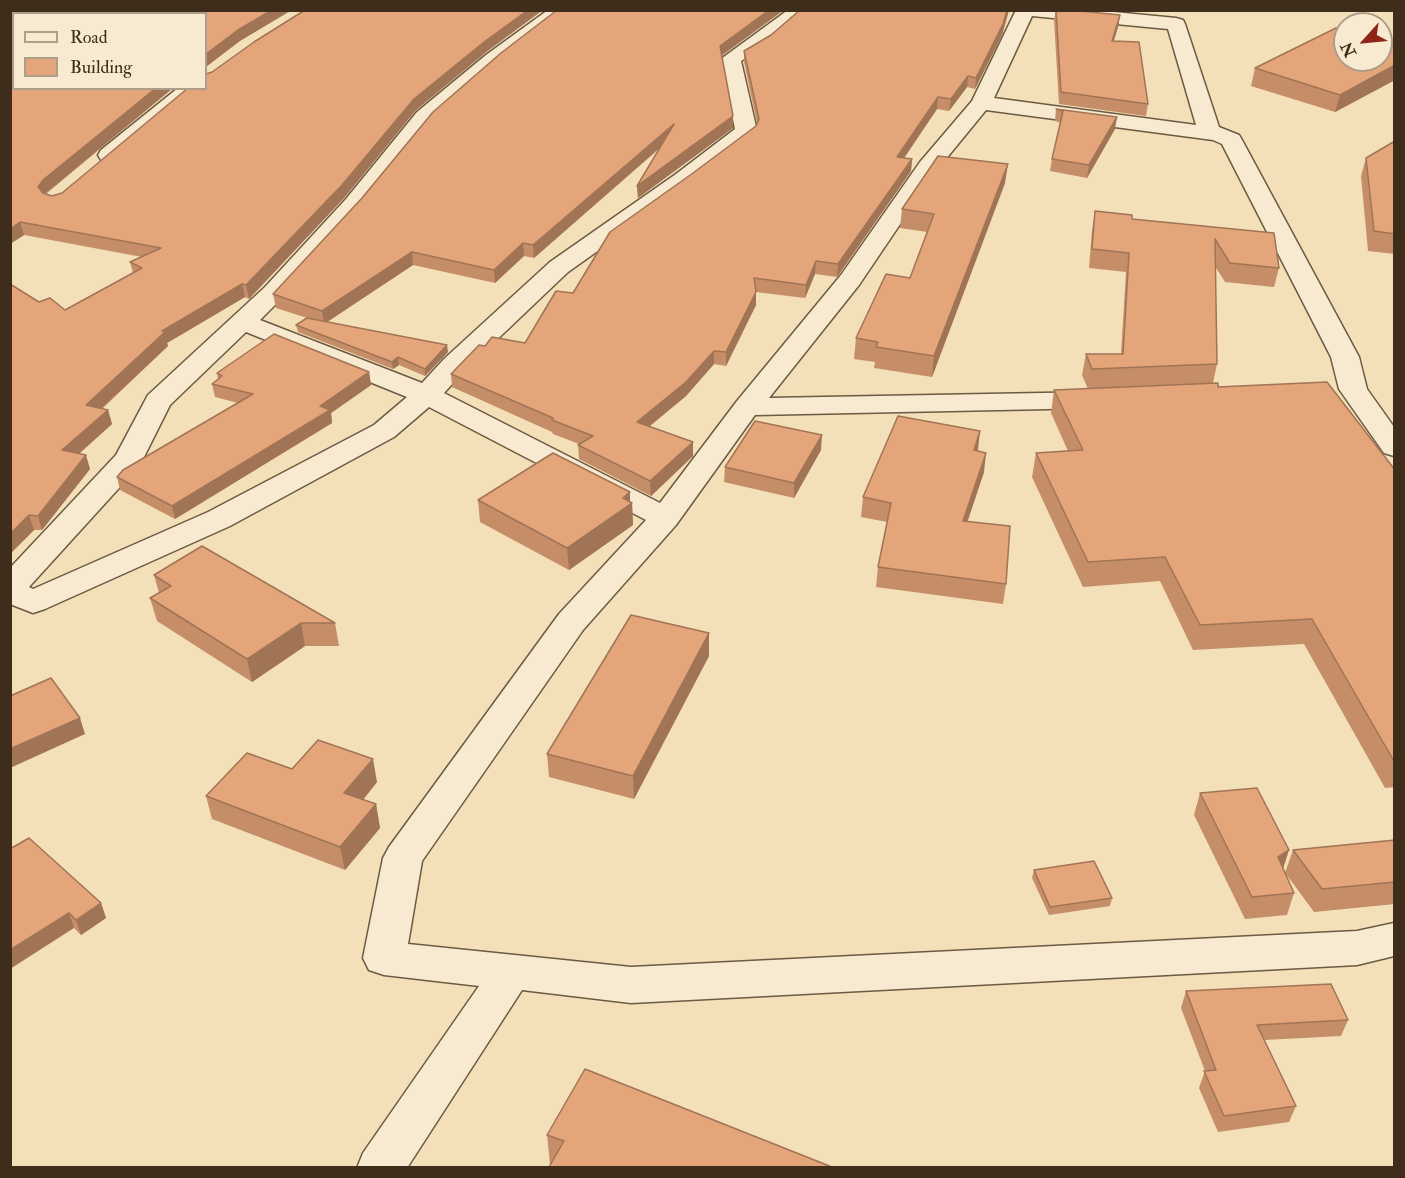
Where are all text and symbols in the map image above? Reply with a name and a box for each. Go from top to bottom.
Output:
legend [12,12,207,90]
north arrow [1333,12,1393,72]
text: Road [70,26,108,49]
text: N [1337,38,1361,60]
text: Building [70,56,132,79]

